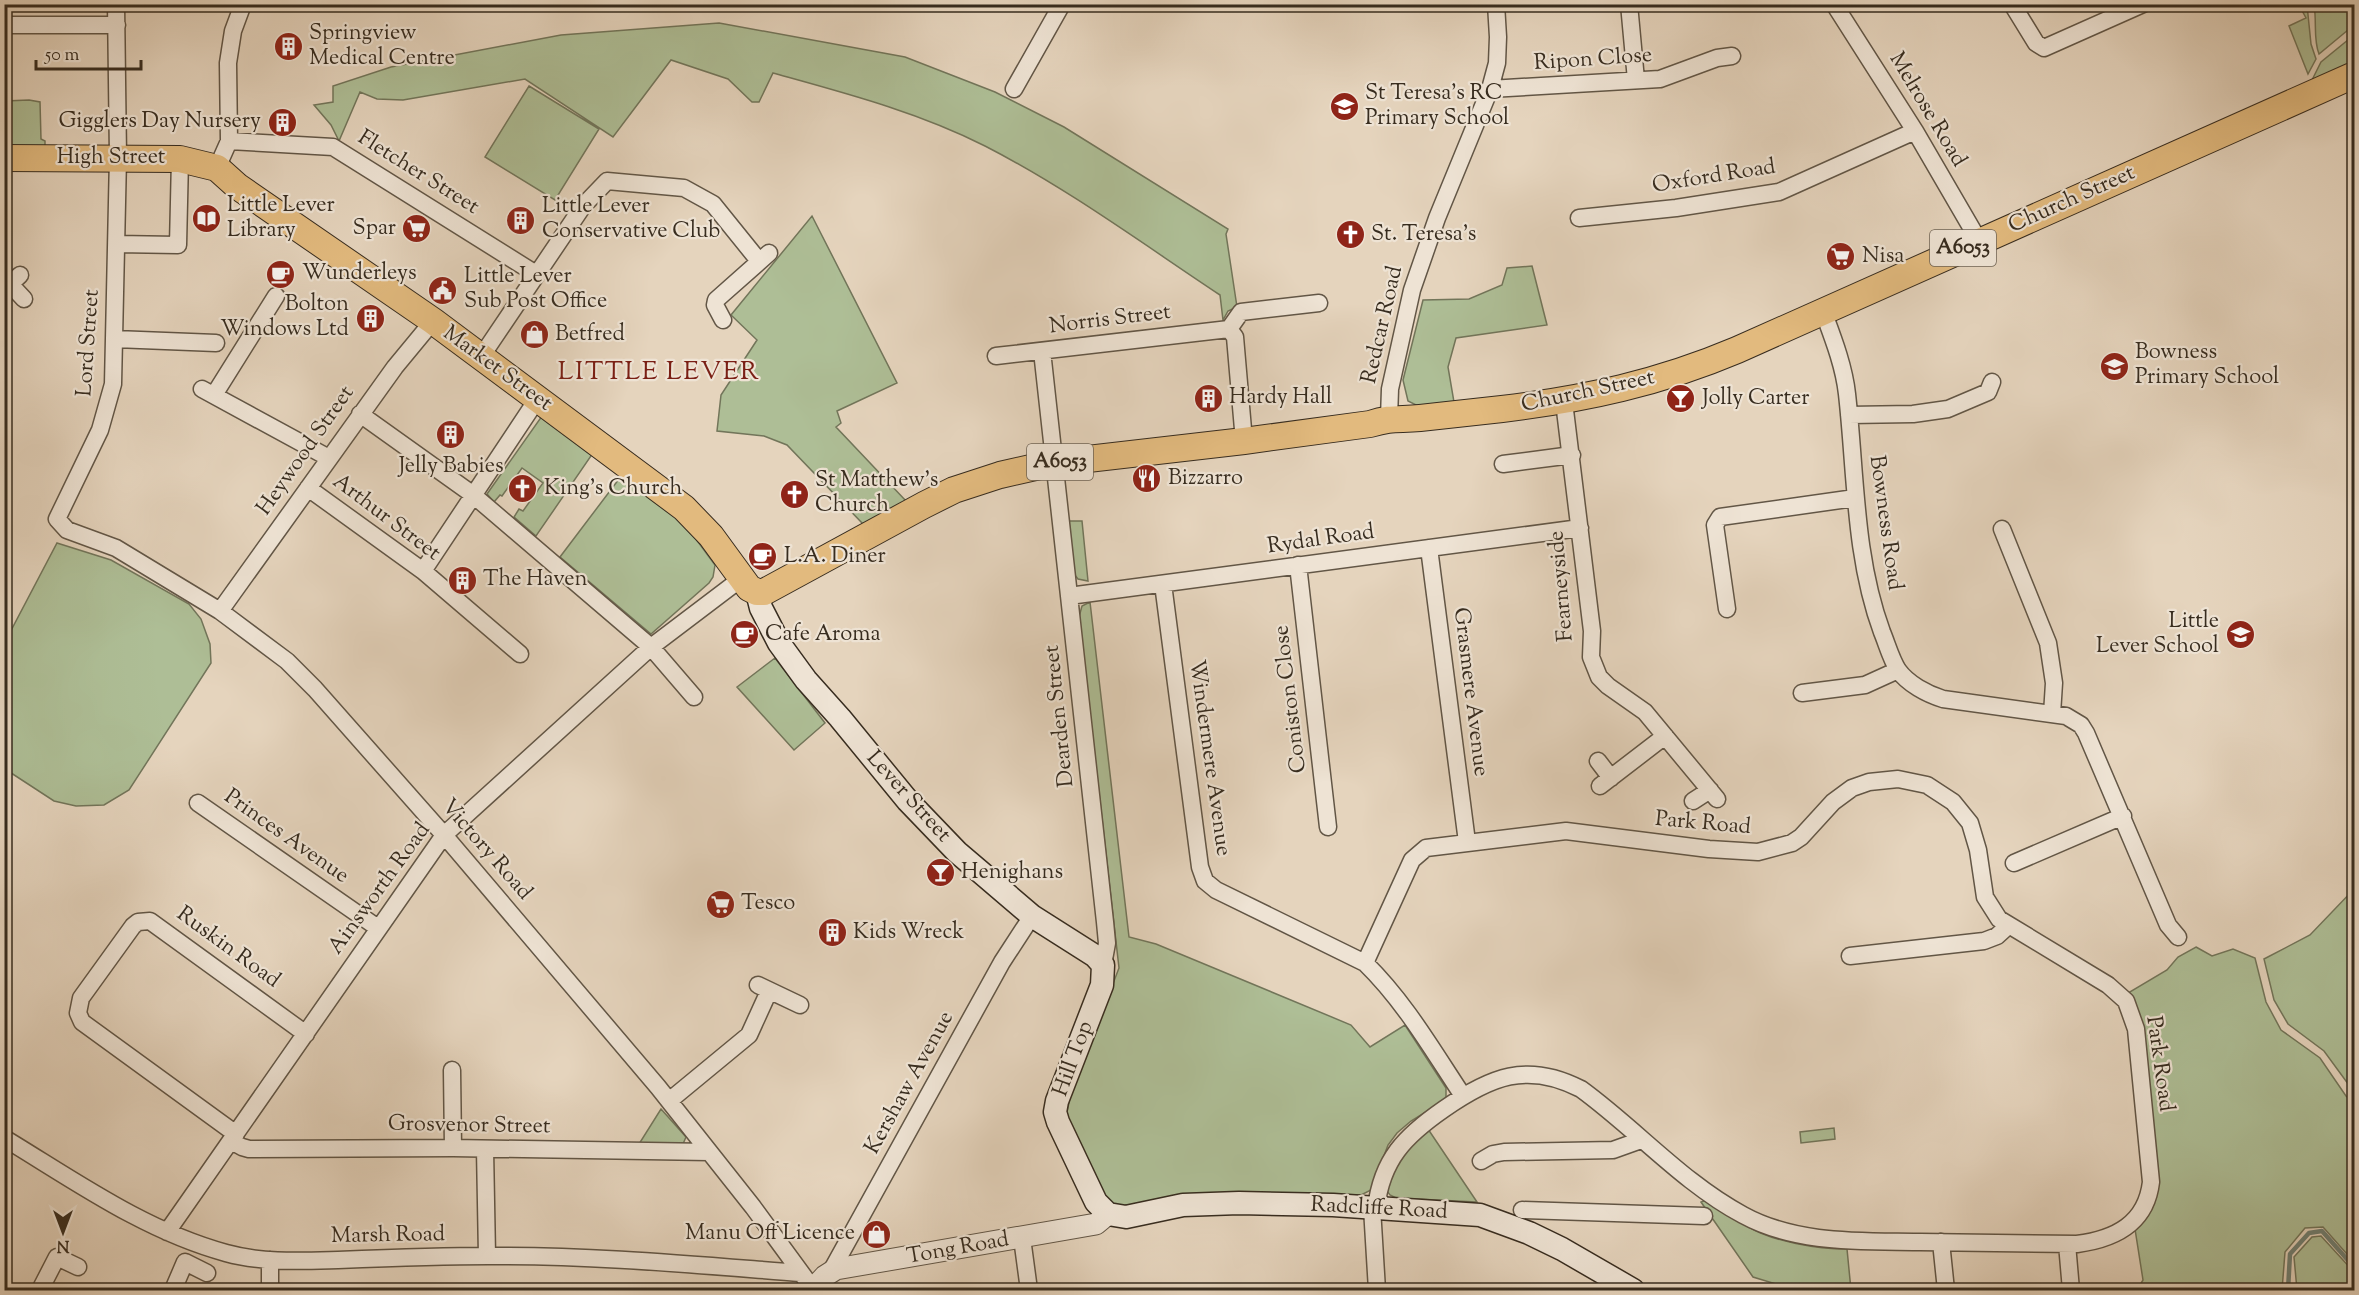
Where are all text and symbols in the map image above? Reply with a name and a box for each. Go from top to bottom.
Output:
place label: Springview Medical Centre [309,18,455,75]
building icon: Springview Medical Centre [272,31,304,63]
scale bar [36,33,141,71]
street label: Ripon Close [1533,40,1653,80]
text: 50 m [44,43,80,69]
street label: Melrose Road [1880,46,1974,174]
place label: St Teresa's RC Primary School [1365,78,1509,135]
school or university icon: St Teresa's RC Primary School [1328,91,1360,123]
place label: Gigglers Day Nursery [58,106,261,138]
building icon: Gigglers Day Nursery [266,106,298,138]
street label: Fletcher Street [351,123,486,223]
street label: High Street [57,142,166,174]
street label: Oxford Road [1650,151,1778,203]
street label: Church Street [2004,158,2141,242]
place label: Little Lever Library [227,190,335,247]
place label: Little Lever Conservative Club [542,191,720,248]
library icon: Little Lever Library [190,203,222,235]
building icon: Little Lever Conservative Club [505,204,537,236]
place label: Spar [353,213,396,245]
supermarket icon: Spar [401,213,433,245]
church icon: St. Teresa's [1334,219,1366,251]
place label: St. Teresa's [1371,219,1476,251]
road number: A6053 [1930,230,1996,266]
supermarket icon: Nisa [1825,241,1857,273]
place label: Nisa [1862,241,1904,273]
cafe icon: Wunderleys [265,258,297,290]
place label: Wunderleys [302,258,417,290]
place label: Little Lever Sub Post Office [464,261,607,318]
street label: Redcar Road [1354,263,1412,387]
public building icon: Little Lever Sub Post Office [427,274,459,306]
street label: Lord Street [69,288,109,398]
place label: Bolton Windows Ltd [220,289,349,346]
street label: Norris Street [1047,297,1173,343]
building icon: Bolton Windows Ltd [354,302,386,334]
street label: Market Street [435,318,559,420]
shop icon: Betfred [518,319,550,351]
place label: Betfred [555,319,625,351]
place label: Bowness Primary School [2135,337,2279,394]
school or university icon: Bowness Primary School [2098,350,2130,382]
district label: LITTLE LEVER [558,354,760,391]
street label: Church Street [1518,362,1658,422]
street label: Heywood Street [249,379,363,522]
building icon: Hardy Hall [1192,382,1224,414]
place label: Hardy Hall [1229,382,1332,414]
bar icon: Jolly Carter [1665,383,1697,415]
place label: Jolly Carter [1701,383,1810,415]
building icon: Jelly Babies [435,419,467,451]
road number: A6053 [1027,444,1093,480]
place label: Jelly Babies [397,451,504,483]
street label: Bowness Road [1860,453,1910,593]
restaurant icon: Bizzarro [1131,463,1163,495]
place label: Bizzarro [1168,463,1243,495]
place label: St Matthew's Church [815,465,938,522]
street label: Arthur Street [325,467,447,570]
church icon: King's Church [507,473,539,505]
place label: King's Church [544,473,682,505]
church icon: St Matthew's Church [778,478,810,510]
street label: Rydal Road [1265,517,1377,563]
street label: Fearneyside [1541,529,1583,643]
cafe icon: L.A. Diner [747,541,779,573]
place label: L.A. Diner [784,541,886,573]
building icon: The Haven [446,564,478,596]
place label: The Haven [483,564,587,596]
street label: Grasmere Avenue [1444,606,1496,778]
place label: Little Lever School [2096,606,2219,663]
cafe icon: Cafe Aroma [728,619,760,651]
place label: Cafe Aroma [765,619,881,651]
school or university icon: Little Lever School [2224,619,2256,651]
street label: Coniston Close [1266,623,1316,775]
street label: Dearden Street [1037,643,1083,789]
street label: Windermere Avenue [1179,658,1239,858]
street label: Lever Street [858,744,958,850]
street label: Princes Avenue [217,782,355,892]
street label: Victory Road [433,792,539,908]
street label: Park Road [1654,804,1752,844]
street label: Ainsworth Road [321,816,439,962]
bar icon: Henighans [924,857,956,889]
place label: Henighans [961,857,1063,889]
supermarket icon: Tesco [704,888,736,920]
place label: Tesco [741,888,795,920]
street label: Ruskin Road [169,899,287,997]
building icon: Kids Wreck [816,917,848,949]
place label: Kids Wreck [853,917,964,949]
street label: Kershaw Avenue [857,1005,963,1161]
street label: Park Road [2136,1014,2182,1114]
street label: Hill Top [1046,1017,1102,1101]
street label: Grosvenor Street [387,1109,551,1143]
street label: Radcliffe Road [1310,1189,1448,1229]
north arrow [33,1202,93,1262]
place label: Manu Off Licence [685,1218,855,1250]
shop icon: Manu Off Licence [860,1218,892,1250]
street label: Marsh Road [331,1219,445,1253]
street label: Tong Road [904,1224,1012,1274]
text: N [56,1233,69,1256]

